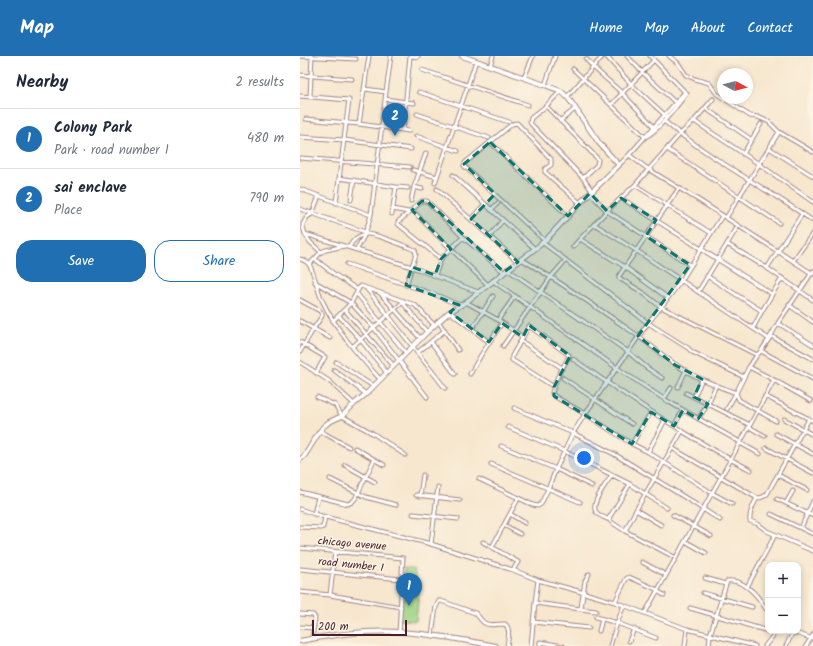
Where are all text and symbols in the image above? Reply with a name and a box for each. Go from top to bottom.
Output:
text: Map [20,13,54,43]
text: Home [589,17,623,39]
text: Map [645,17,669,39]
text: About [691,17,725,39]
text: Contact [747,17,793,39]
north arrow [717,68,753,104]
text: Nearby [16,69,68,96]
text: 2 results [236,72,284,93]
pin: 2 [382,103,408,136]
text: Colony Park [54,116,132,140]
text: 1 [27,128,31,149]
text: 480 m [247,128,284,149]
text: Park · road number 1 [54,140,169,161]
text: sai enclave [54,176,127,200]
text: 2 [25,188,33,209]
text: 790 m [250,188,284,209]
text: Place [54,200,82,221]
button: Save [16,240,146,282]
button: Share [154,240,284,282]
your location [574,448,594,468]
street label: chicago avenue [317,532,387,556]
street label: road number 1 [317,553,385,577]
map controls [765,562,801,634]
button: + [765,562,801,598]
pin: 1 [396,573,422,606]
button: − [765,598,801,634]
scale bar [312,618,407,637]
text: 200 m [318,618,349,636]

